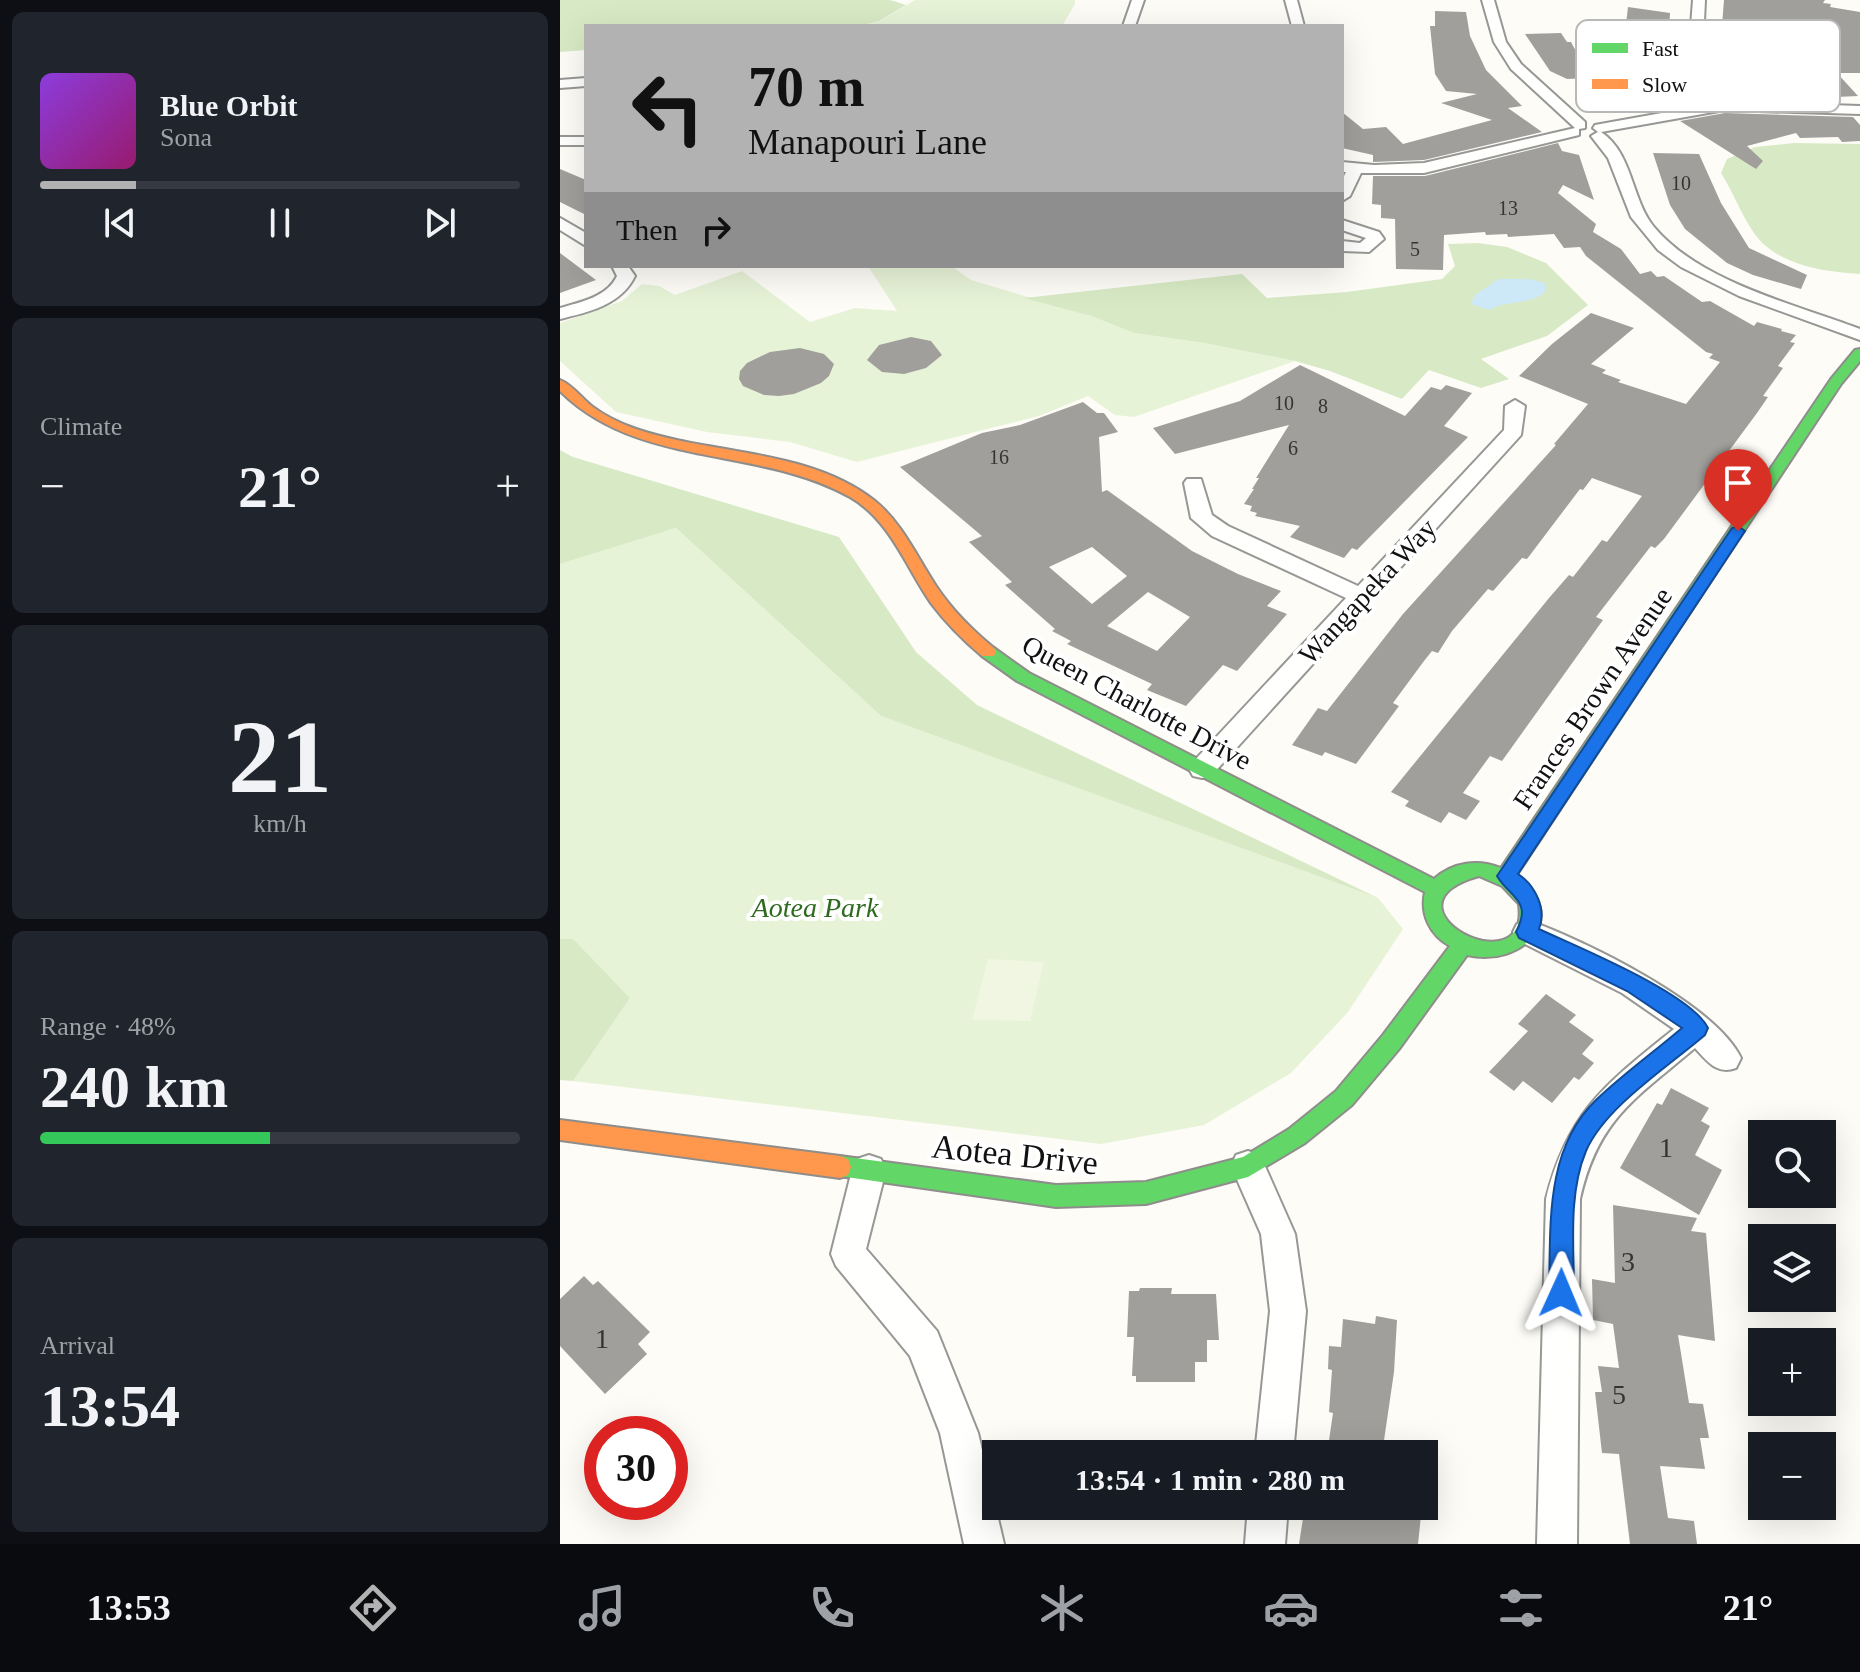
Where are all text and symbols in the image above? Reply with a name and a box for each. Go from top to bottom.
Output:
legend [1576,20,1840,112]
text: Fast [1642,36,1679,61]
icon: left [616,56,720,160]
text: 70 m [748,56,865,118]
text: Slow [1642,72,1687,97]
text: Blue Orbit [160,89,298,122]
text: Manapouri Lane [748,122,987,162]
text: Sona [160,123,212,152]
house number: 10 [1671,172,1691,194]
house number: 13 [1498,197,1518,219]
icon: previous [98,201,142,245]
icon: pause [258,201,302,245]
icon: next [418,201,462,245]
icon: right [694,208,738,252]
text: Then [616,213,678,246]
house number: 5 [1410,238,1420,260]
house number: 10 [1274,392,1294,414]
house number: 8 [1318,395,1328,417]
text: Climate [40,412,122,441]
house number: 6 [1288,437,1298,459]
house number: 16 [989,446,1009,468]
pin [1704,449,1772,531]
text: 21° [238,454,322,520]
icon: arrive [1716,461,1760,505]
text: − [40,462,65,511]
text: + [495,462,520,511]
street label: Wangapeka Way [1292,512,1442,670]
street label: Frances Brown Avenue [1507,582,1678,815]
street label: Queen Charlotte Drive [1017,629,1257,776]
text: 21 [228,699,332,814]
text: km/h [253,809,307,838]
park label: Aotea Park [750,892,879,923]
text: Range · 48% [40,1012,176,1041]
text: 240 km [40,1054,228,1120]
map controls [1748,1120,1836,1520]
button: search [1748,1120,1836,1208]
street label: Aotea Drive [930,1127,1100,1182]
house number: 1 [1659,1132,1673,1163]
button: layers [1748,1224,1836,1312]
house number: 3 [1621,1246,1635,1277]
position arrow [1519,1251,1603,1335]
house number: 1 [595,1323,609,1354]
button: + [1748,1328,1836,1416]
text: Arrival [40,1331,115,1360]
text: 13:54 [40,1373,180,1439]
house number: 5 [1612,1379,1626,1410]
speed limit sign: 30 [584,1416,688,1520]
button: − [1748,1432,1836,1520]
text: 13:54 · 1 min · 280 m [1075,1463,1345,1496]
icon: directions [345,1580,401,1636]
icon: music [574,1580,630,1636]
icon: phone [804,1580,860,1636]
icon: climate [1034,1580,1090,1636]
icon: car [1263,1580,1319,1636]
icon: filters [1493,1580,1549,1636]
text: 13:53 [87,1588,171,1628]
text: 21° [1723,1588,1773,1628]

